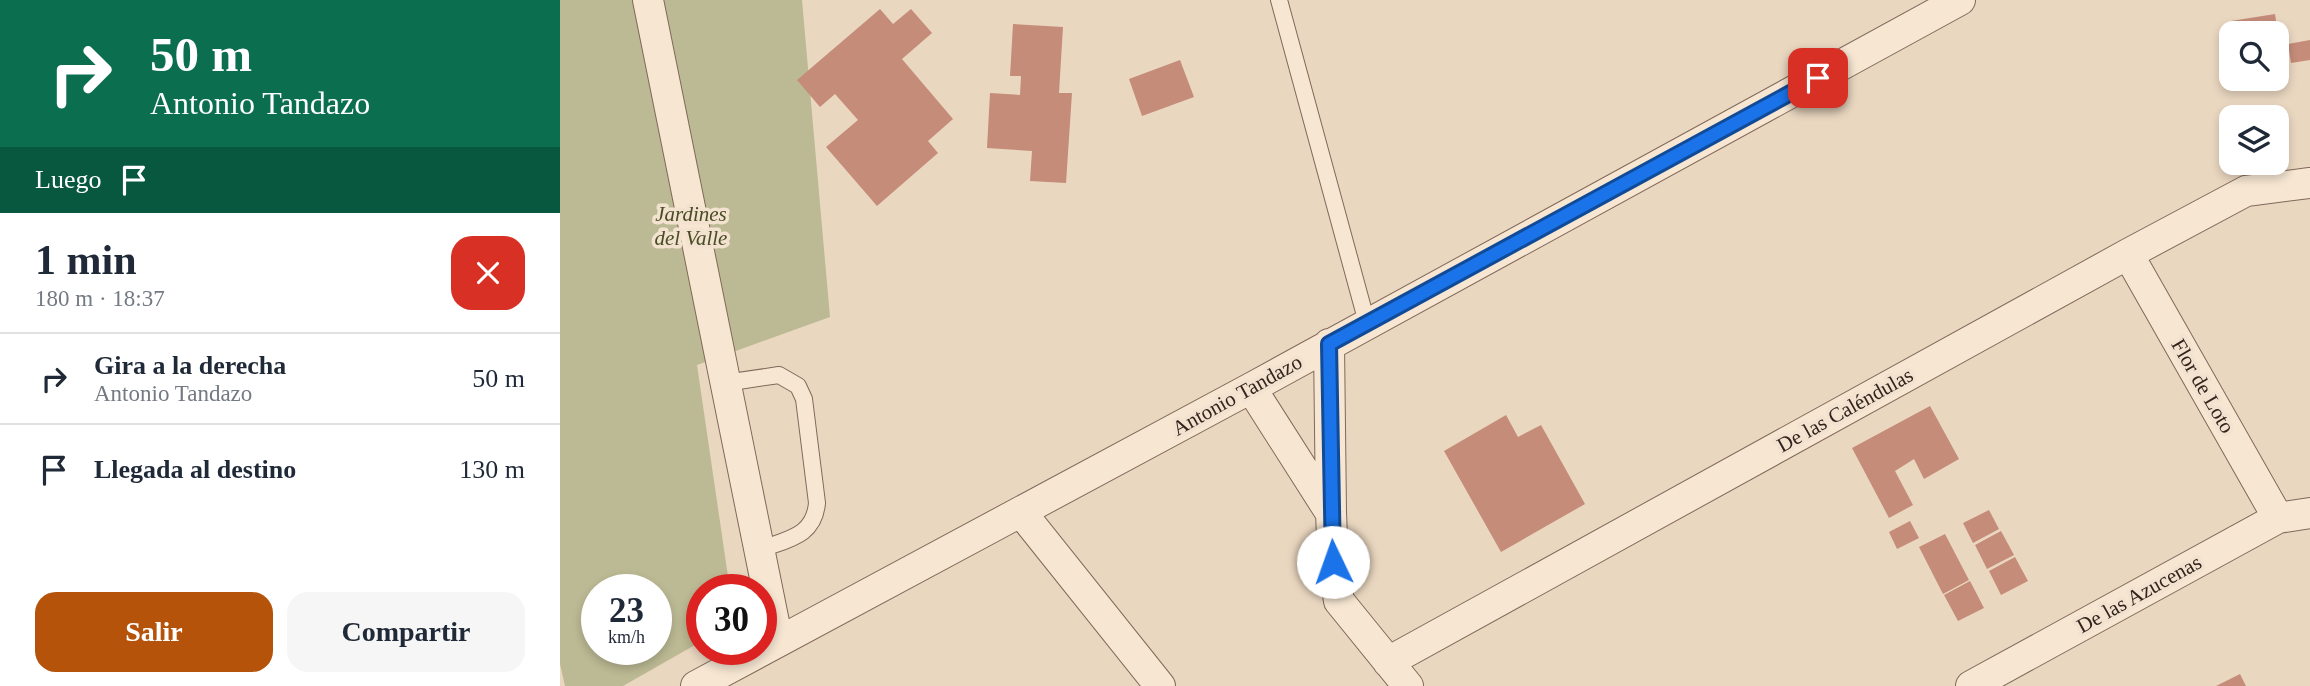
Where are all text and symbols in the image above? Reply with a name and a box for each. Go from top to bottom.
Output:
map controls [2219,21,2289,175]
button: search [2219,21,2289,91]
text: 50 m [150,27,252,82]
icon: right [35,28,126,119]
pin [1788,48,1848,108]
icon: arrive [1799,59,1837,97]
text: Antonio Tandazo [150,85,370,121]
button: layers [2219,105,2289,175]
icon: arrive [115,161,153,199]
text: Luego [35,165,101,194]
park label: Jardines del Valle [655,202,727,250]
button: close [451,236,525,310]
text: 1 min [35,237,137,283]
text: 180 m · 18:37 [35,286,165,311]
street label: Flor de Loto [2166,335,2240,437]
street label: Antonio Tandazo [1168,349,1306,441]
text: Gira a la derecha [94,351,286,380]
icon: right [35,360,73,398]
street label: De las Caléndulas [1773,363,1917,457]
text: 50 m [472,364,525,393]
text: Antonio Tandazo [94,381,252,406]
icon: arrive [35,451,73,489]
text: Llegada al destino [94,455,296,484]
text: 130 m [459,455,525,484]
position arrow [1296,525,1370,599]
street label: De las Azucenas [2072,550,2206,638]
speed limit sign: 30 [686,574,777,665]
text: 23 [609,591,644,630]
button: Salir [35,592,273,672]
button: Compartir [287,592,525,672]
text: km/h [608,627,645,647]

